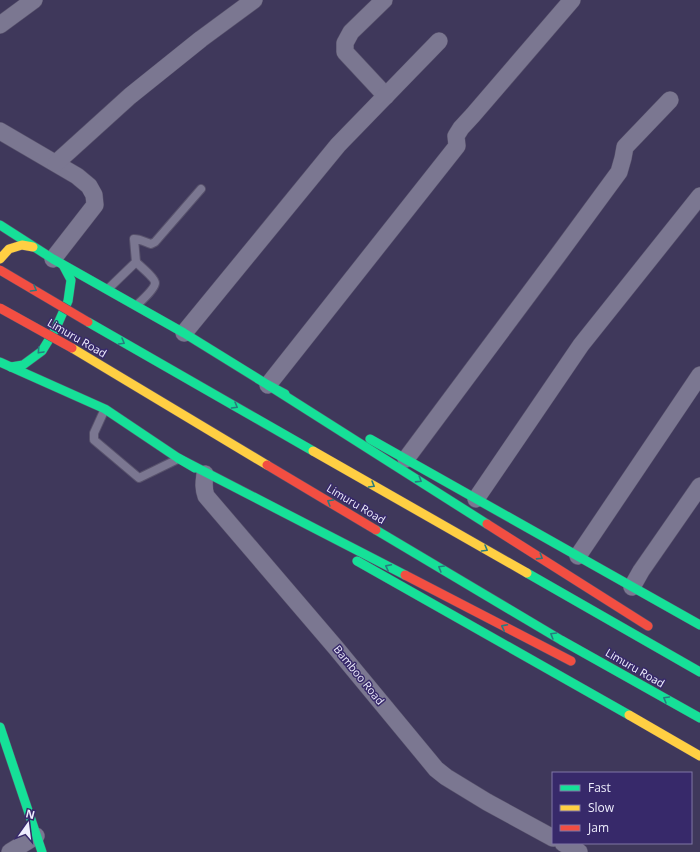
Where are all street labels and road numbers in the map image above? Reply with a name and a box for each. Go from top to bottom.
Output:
street label: Limuru Road [45,315,109,361]
street label: Limuru Road [324,480,388,527]
street label: Bamboo Road [331,642,388,708]
street label: Limuru Road [603,645,667,691]

